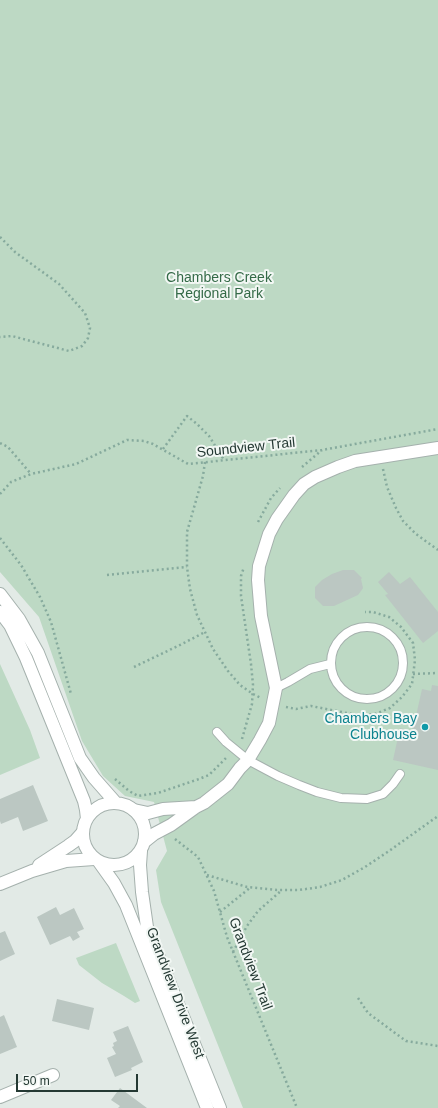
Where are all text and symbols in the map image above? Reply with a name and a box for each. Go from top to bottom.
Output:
park label: Chambers Creek Regional Park [166,270,272,302]
street label: Soundview Trail [196,434,296,462]
place label: Chambers Bay Clubhouse [324,711,417,744]
marker: Chambers Bay Clubhouse [420,722,430,732]
street label: Grandview Trail [225,915,275,1013]
street label: Grandview Drive West [142,925,208,1061]
scale bar [18,1066,140,1092]
text: 50 m [23,1074,50,1088]

